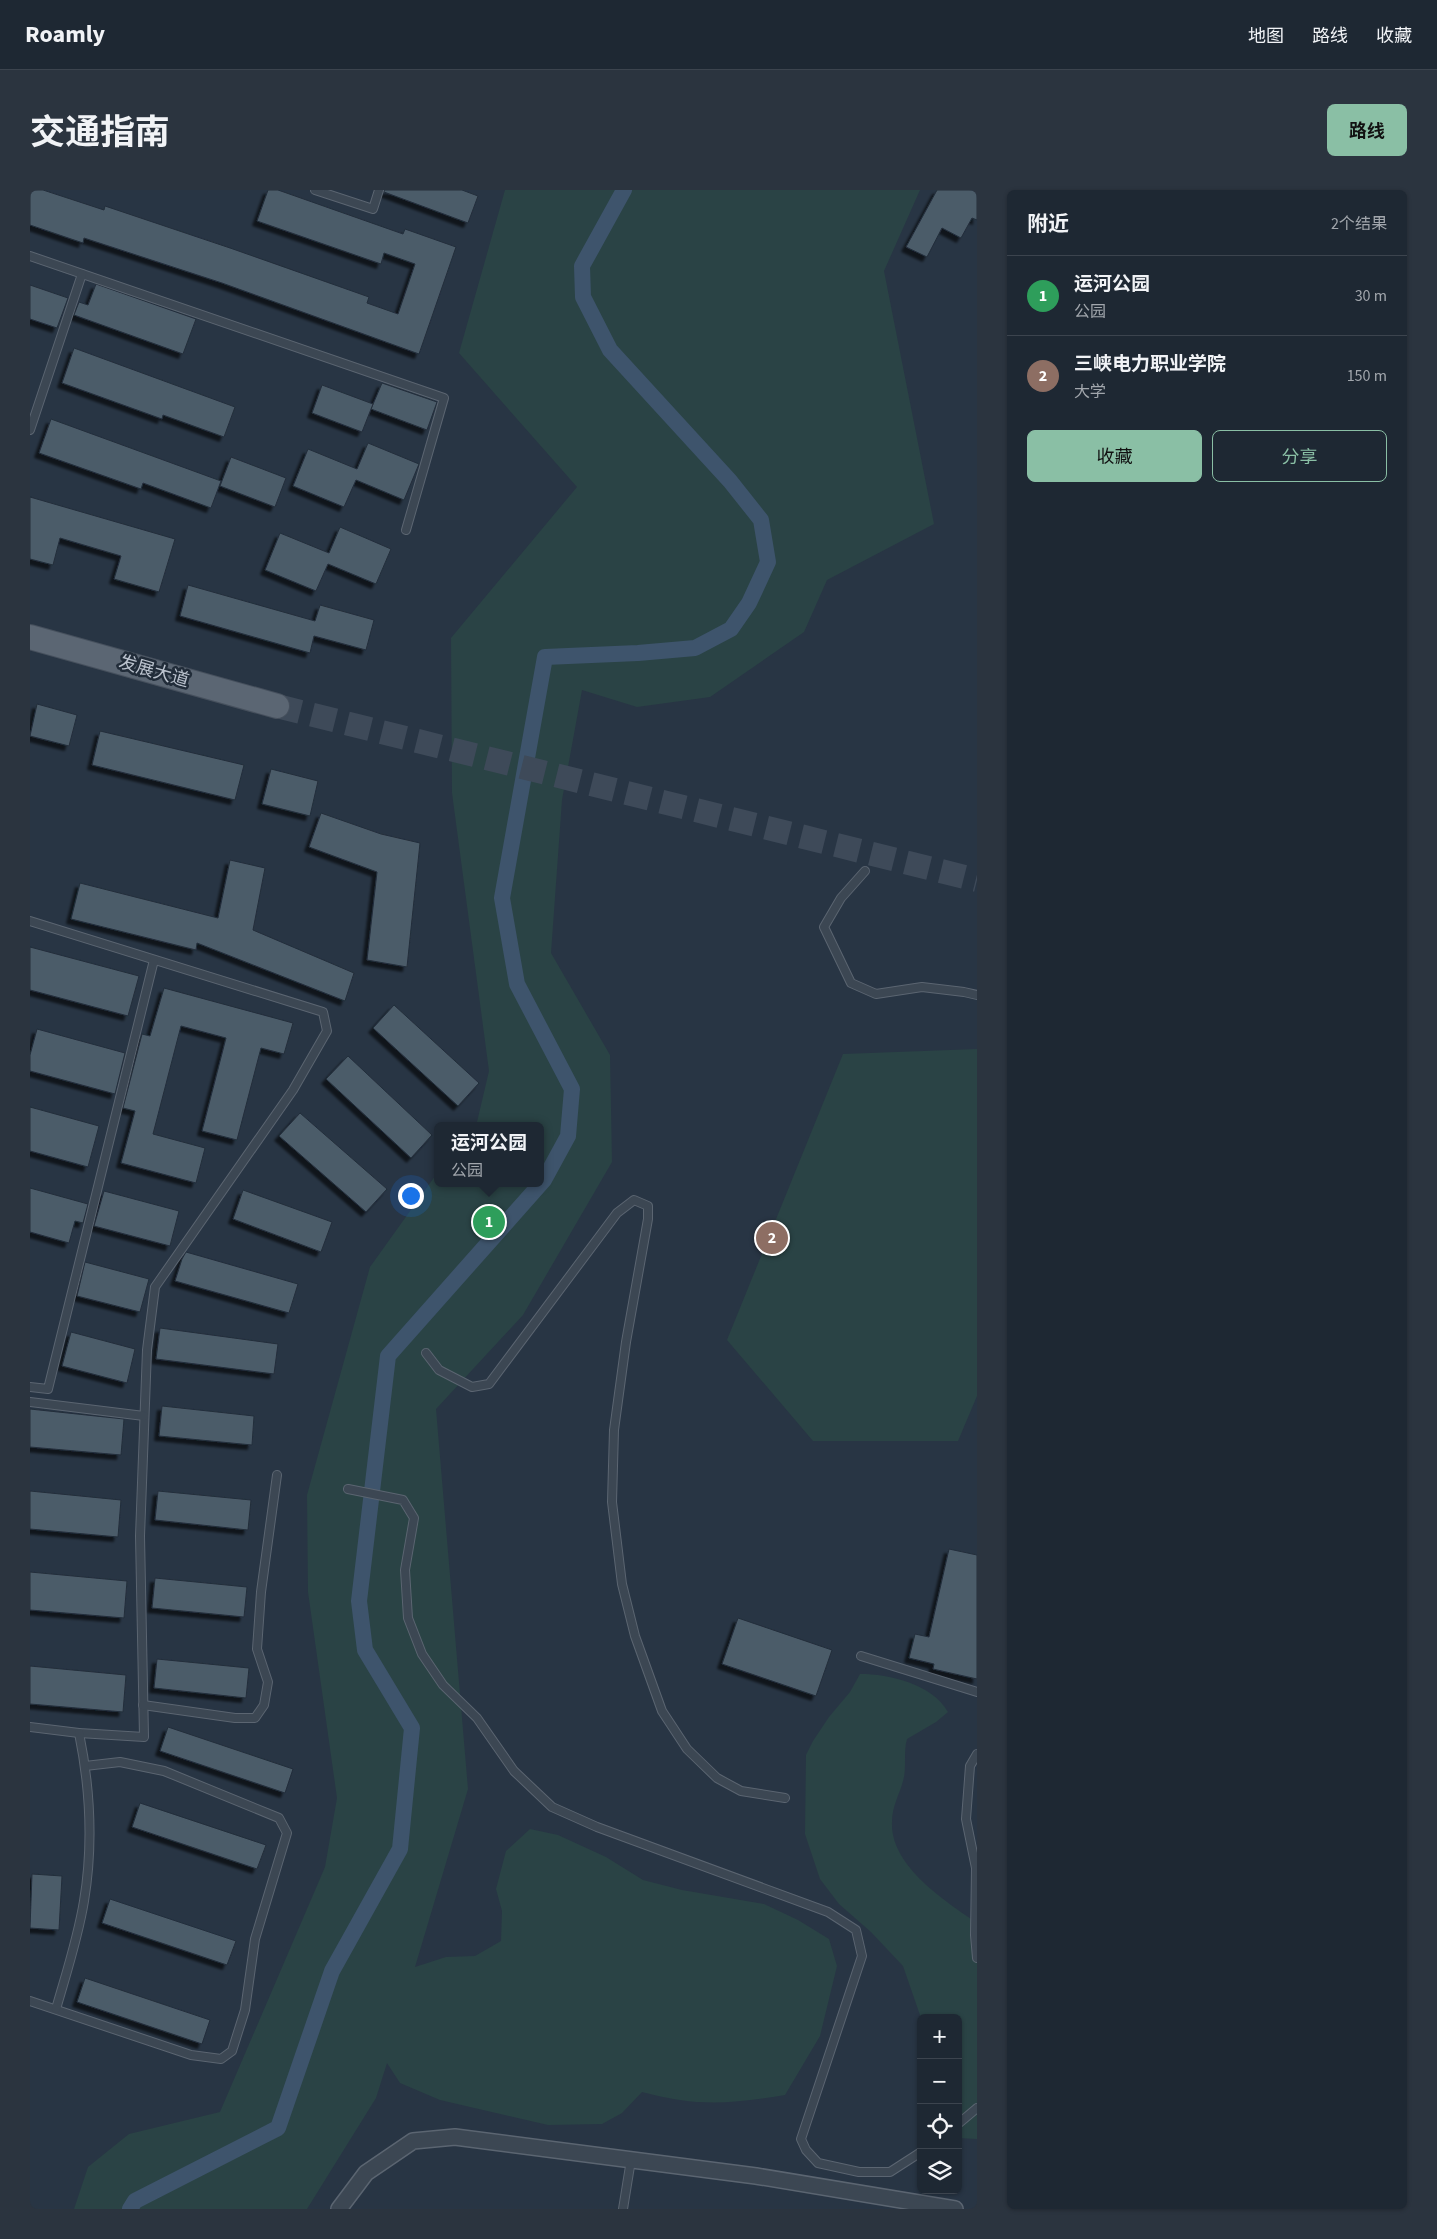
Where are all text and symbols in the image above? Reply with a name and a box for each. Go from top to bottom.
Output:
text: Roamly [25,17,105,52]
text: 地图 [1248,24,1284,49]
text: 路线 [1312,24,1348,49]
text: 收藏 [1376,24,1412,49]
button: 路线 [1327,104,1407,156]
text: 交通指南 [30,108,170,158]
text: 附近 [1027,209,1069,239]
text: 2个结果 [1331,213,1387,235]
text: 运河公园 [1074,271,1150,298]
text: 1 [1039,285,1047,307]
text: 30 m [1355,285,1387,307]
text: 公园 [1074,301,1106,323]
text: 三峡电力职业学院 [1074,351,1226,378]
text: 2 [1039,365,1047,387]
text: 150 m [1347,365,1387,387]
text: 大学 [1074,381,1106,403]
button: 收藏 [1027,430,1202,482]
button: 分享 [1212,430,1387,482]
street label: 发展大道 [116,650,192,693]
popup [434,1122,544,1187]
text: 运河公园 [451,1130,527,1157]
text: 公园 [451,1160,483,1182]
your location [398,1183,424,1209]
pin: 1 [473,1203,505,1241]
pin: 2 [756,1219,788,1257]
map controls [917,2014,962,2194]
button: + [917,2014,962,2059]
button: − [917,2059,962,2104]
button: locate [917,2104,962,2149]
button: layers [917,2149,962,2194]

